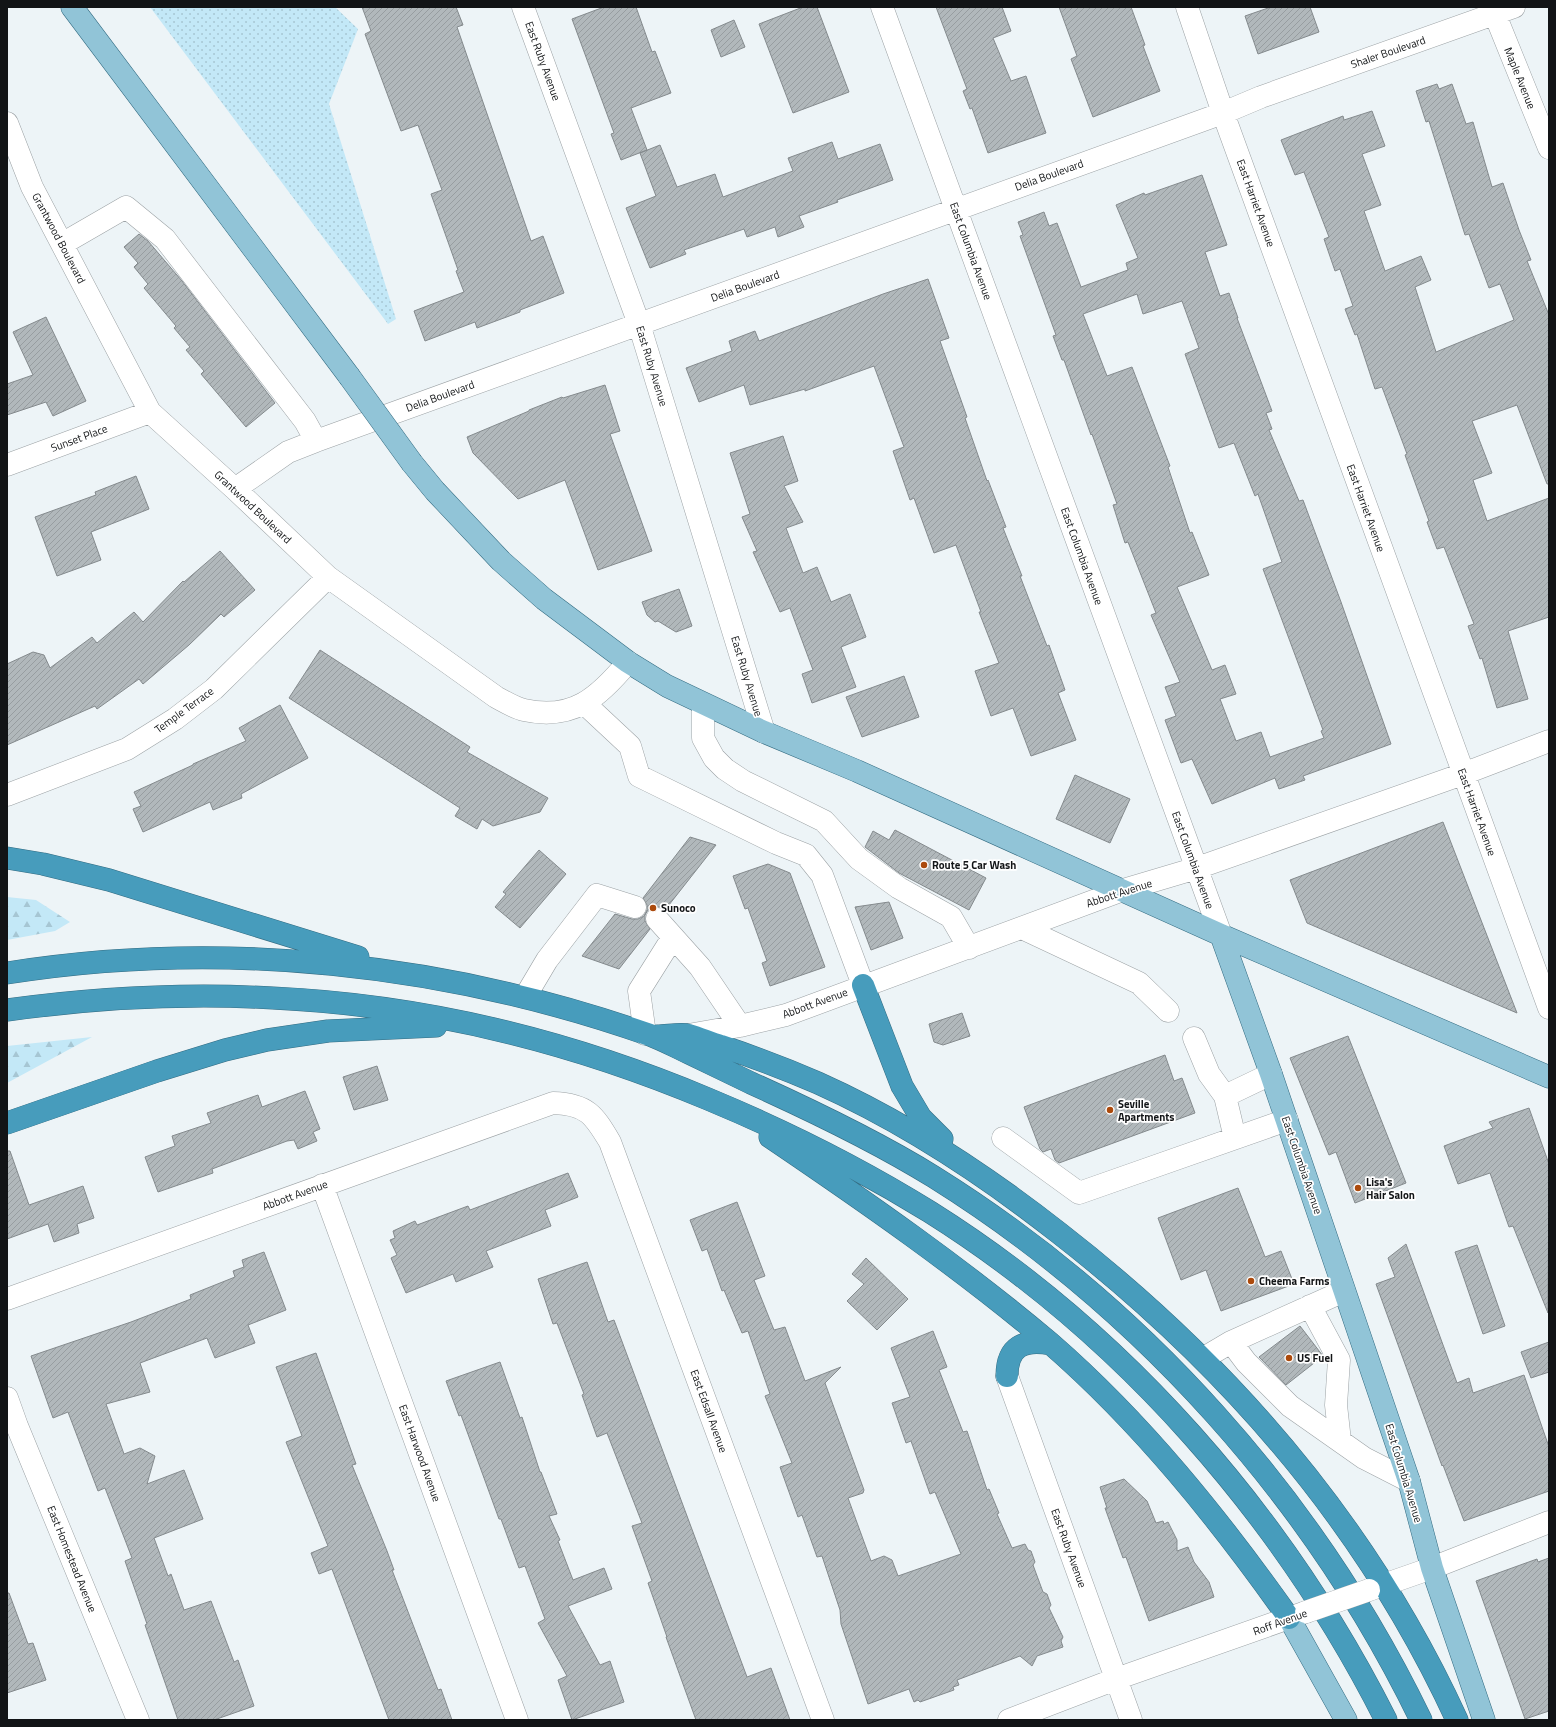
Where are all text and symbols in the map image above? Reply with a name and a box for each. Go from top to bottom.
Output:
street label: East Ruby Avenue [521,19,565,103]
street label: Shaler Boulevard [1348,32,1428,72]
street label: Maple Avenue [1500,45,1540,112]
street label: Delia Boulevard [1012,155,1086,195]
street label: East Harriet Avenue [1233,157,1279,249]
street label: Grantwood Boulevard [28,190,90,286]
street label: East Columbia Avenue [946,200,996,302]
street label: Delia Boulevard [708,266,782,306]
street label: East Ruby Avenue [632,324,672,409]
street label: Delia Boulevard [403,376,477,416]
street label: Sunset Place [48,420,110,456]
street label: East Harriet Avenue [1343,462,1389,554]
street label: Grantwood Boulevard [211,467,295,547]
street label: East Columbia Avenue [1057,505,1107,607]
street label: East Ruby Avenue [727,634,767,719]
street label: Temple Terrace [151,683,217,737]
street label: East Harriet Avenue [1454,766,1500,858]
street label: East Columbia Avenue [1168,809,1218,911]
place label: Route 5 Car Wash [932,857,1016,873]
marker: Route 5 Car Wash [919,860,929,870]
street label: Abbott Avenue [1084,875,1154,911]
place label: Sunoco [661,900,696,916]
marker: Sunoco [648,903,658,913]
street label: Abbott Avenue [780,984,850,1022]
place label: Seville Apartments [1118,1096,1174,1125]
marker: Seville Apartments [1105,1105,1115,1115]
street label: East Columbia Avenue [1278,1114,1326,1217]
place label: Lisa's Hair Salon [1366,1174,1415,1203]
street label: Abbott Avenue [260,1176,330,1214]
marker: Lisa's Hair Salon [1353,1183,1363,1193]
place label: Cheema Farms [1259,1273,1329,1289]
marker: Cheema Farms [1246,1276,1256,1286]
place label: US Fuel [1297,1350,1333,1366]
marker: US Fuel [1284,1353,1294,1363]
street label: East Edsall Avenue [687,1367,732,1455]
street label: East Harwood Avenue [395,1402,445,1504]
street label: East Columbia Avenue [1381,1422,1427,1525]
street label: East Homestead Avenue [43,1503,101,1615]
street label: East Ruby Avenue [1047,1506,1091,1590]
street label: Roff Avenue [1251,1605,1310,1639]

